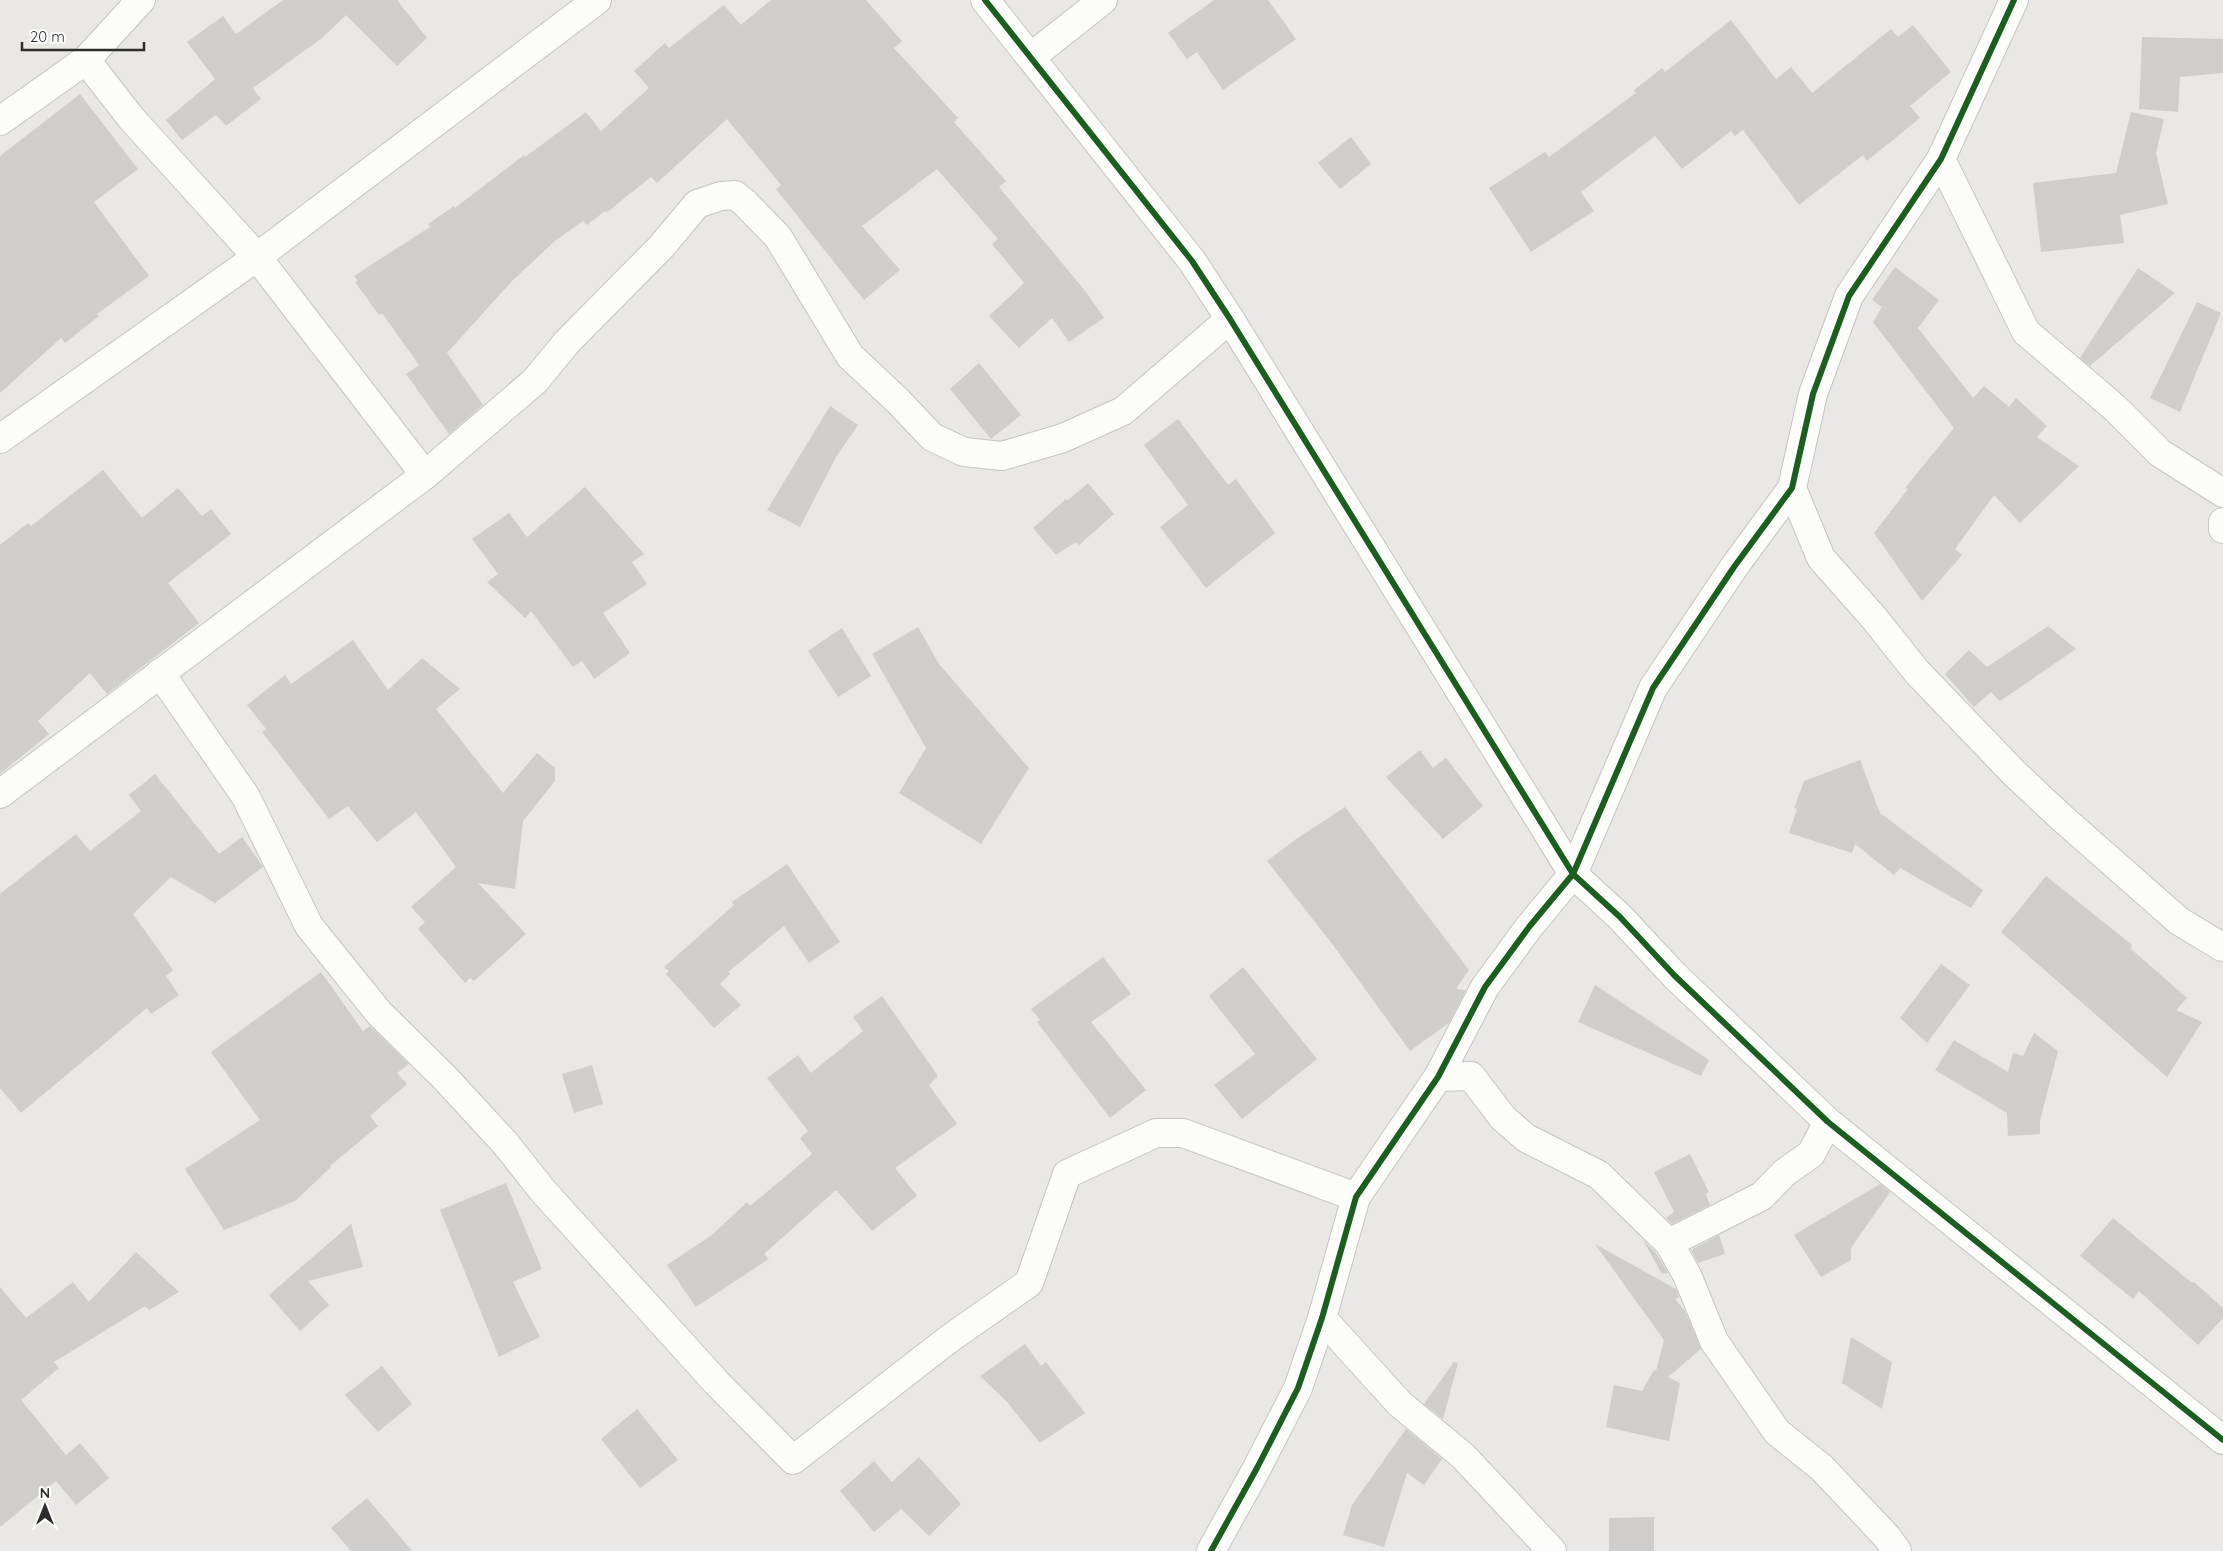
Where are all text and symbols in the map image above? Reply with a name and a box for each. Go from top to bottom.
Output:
scale bar [22,20,145,52]
text: 20 m [30,27,65,46]
north arrow [20,1481,70,1531]
text: N [40,1484,50,1502]

